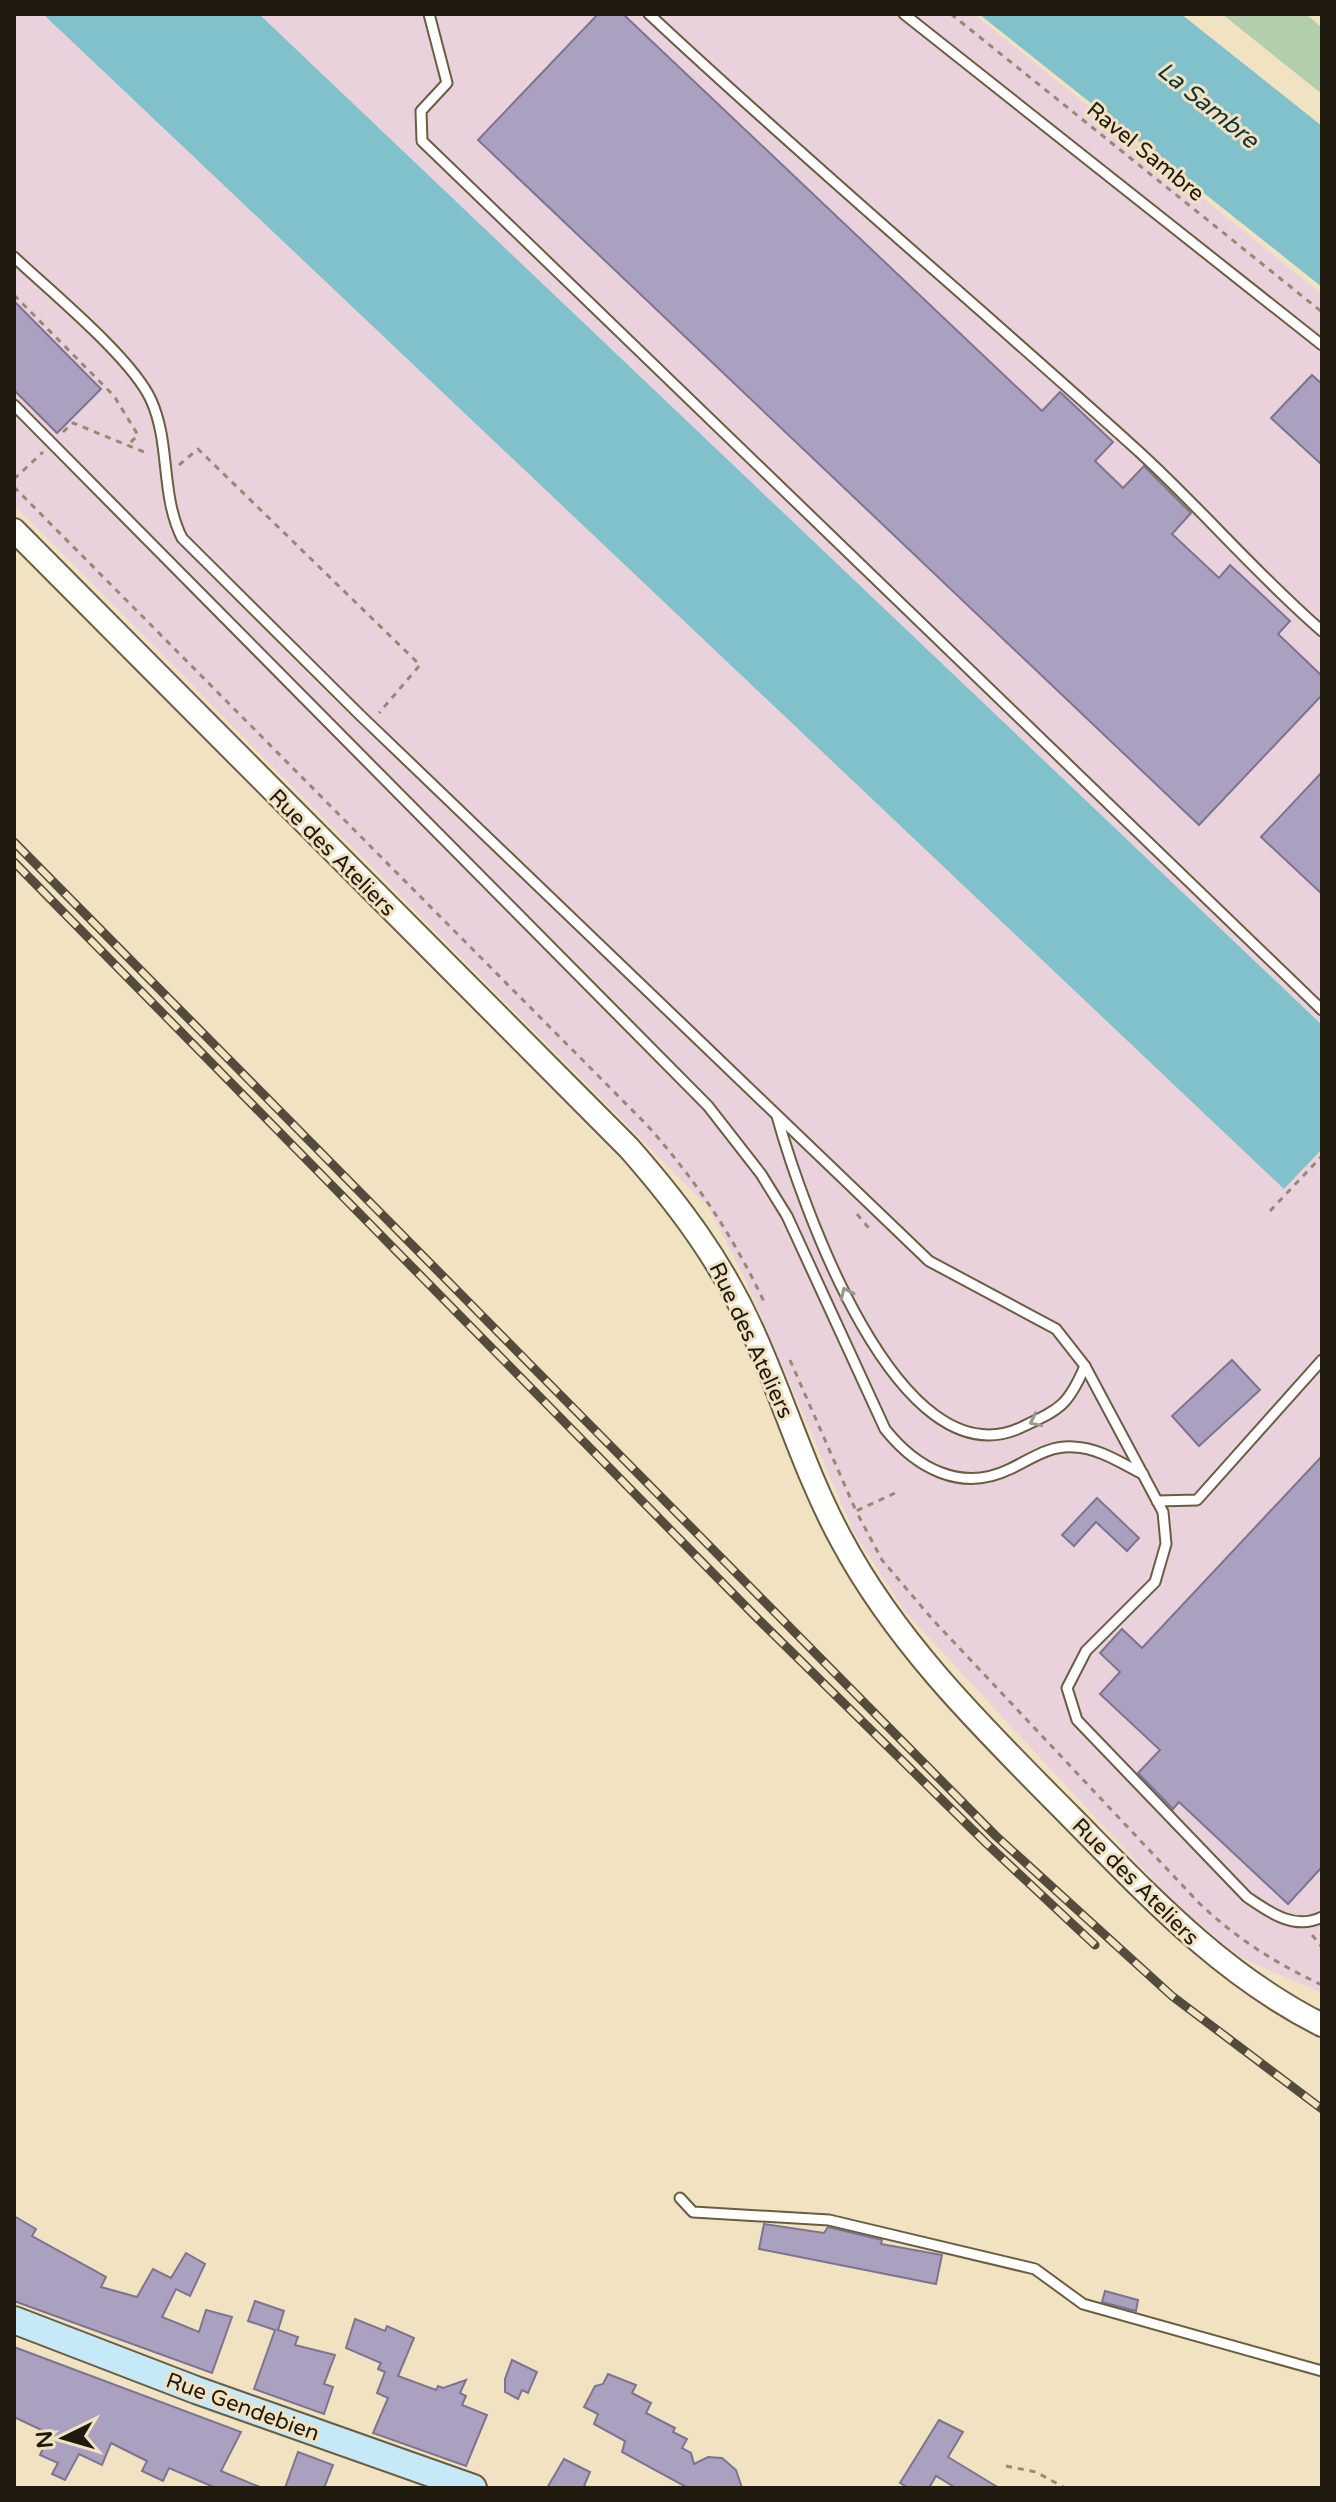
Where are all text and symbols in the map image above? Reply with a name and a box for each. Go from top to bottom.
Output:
water label: La Sambre [1151,56,1265,156]
street label: Ravel Sambre [1081,97,1209,207]
street label: Rue des Ateliers [263,784,401,922]
street label: Rue des Ateliers [704,1258,799,1422]
one-way arrow [839,1287,855,1301]
one-way arrow [1028,1411,1043,1427]
street label: Rue des Ateliers [1066,1813,1204,1951]
street label: Rue Gendebien [162,2367,323,2447]
north arrow [24,2398,104,2478]
text: N [31,2430,59,2450]

